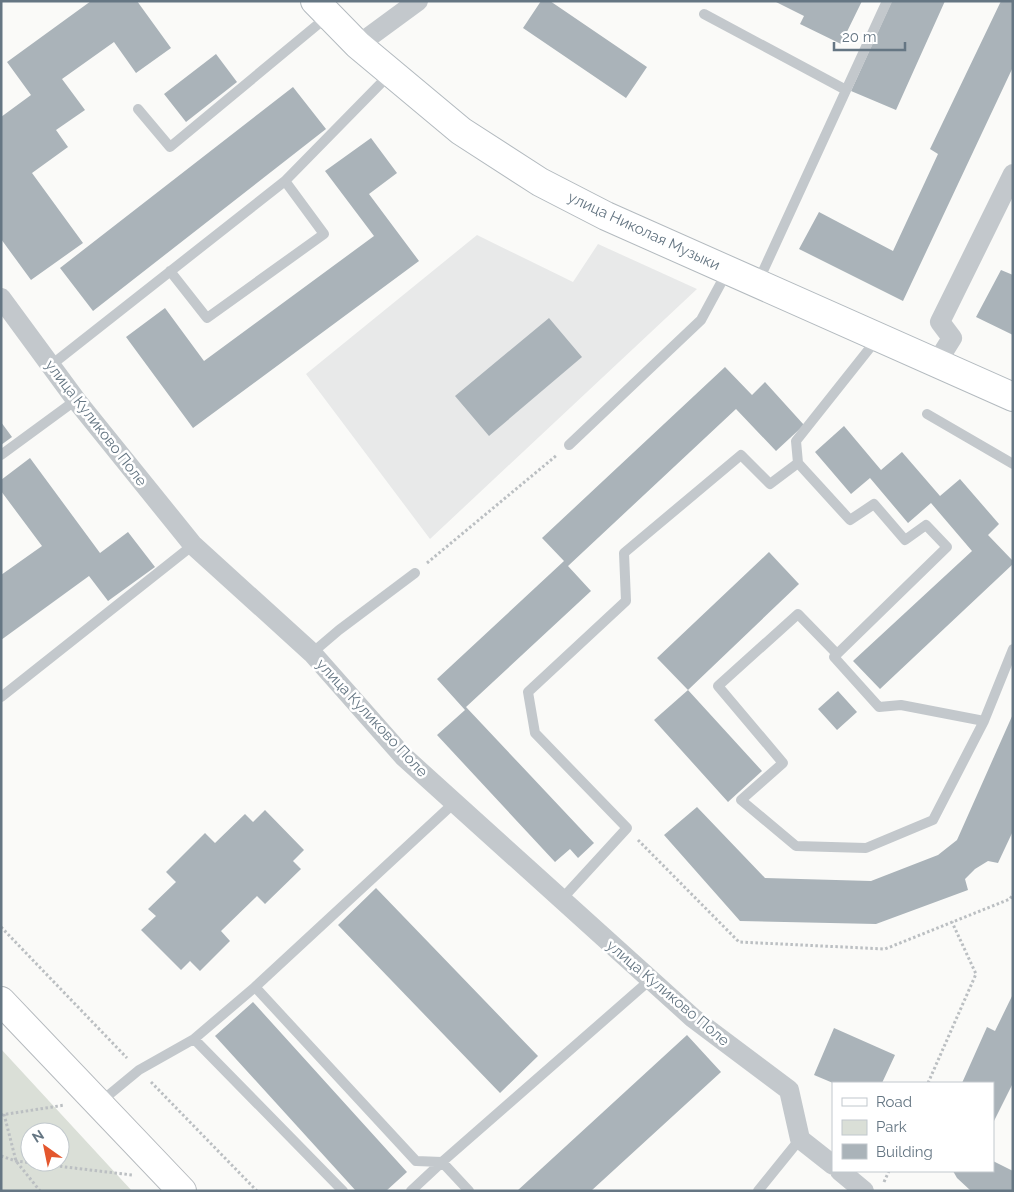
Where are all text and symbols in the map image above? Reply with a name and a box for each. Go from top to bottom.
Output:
scale bar [834,20,905,52]
text: 20 m [842,28,877,46]
street label: улица Николая Музыки [565,188,723,274]
street label: улица Куликово Поле [41,356,151,490]
street label: улица Куликово Поле [313,655,432,781]
street label: улица Куликово Поле [603,936,733,1050]
legend [832,1082,994,1172]
text: Road [876,1093,912,1111]
text: Park [876,1118,907,1136]
north arrow [20,1122,70,1172]
text: N [29,1126,47,1146]
text: Building [876,1143,933,1161]

